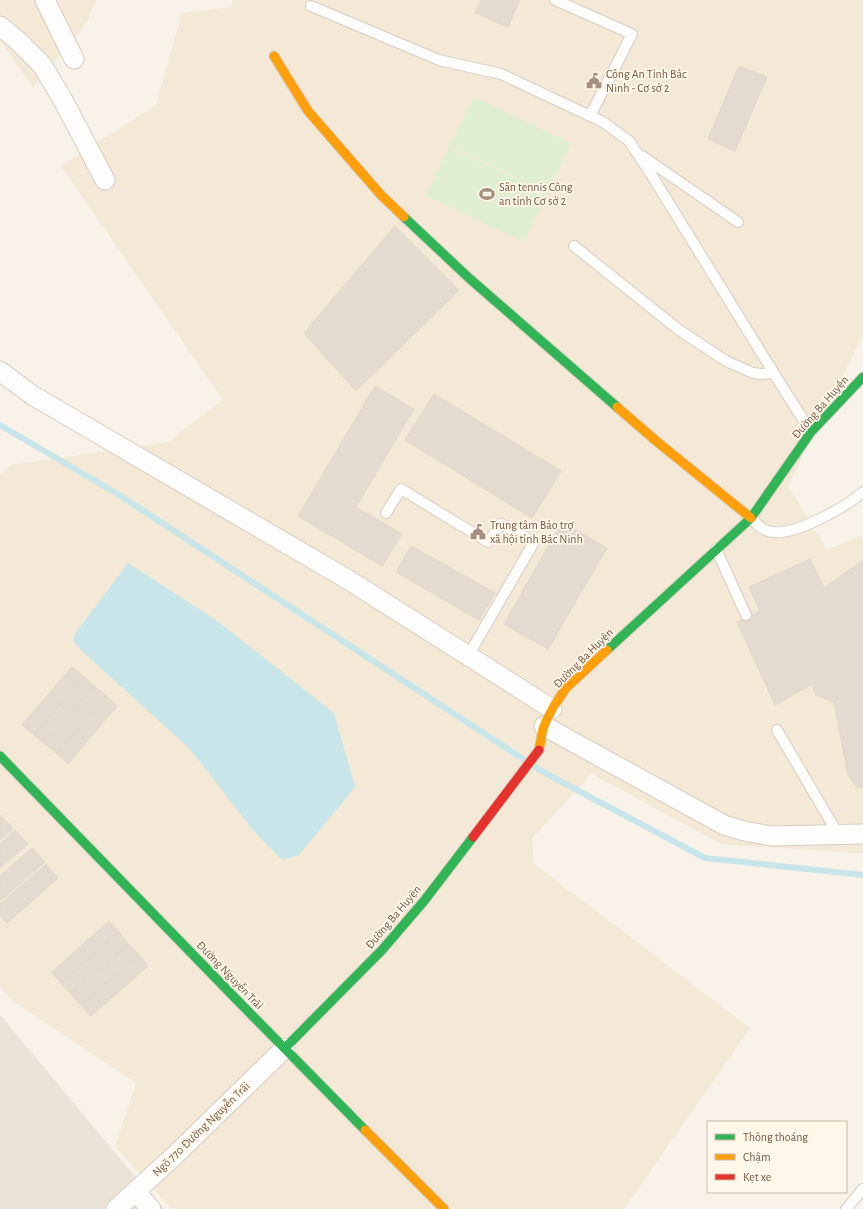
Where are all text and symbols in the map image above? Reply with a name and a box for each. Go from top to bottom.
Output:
place label: Công An Tỉnh Bắc Ninh - Cơ sở 2 [606,68,687,94]
public building icon: Công An Tỉnh Bắc Ninh - Cơ sở 2 [585,72,603,90]
place label: Sân tennis Công an tỉnh Cơ sở 2 [499,181,573,207]
sports icon: Sân tennis Công an tỉnh Cơ sở 2 [478,185,496,203]
street label: Đường Ba Huyện [790,373,851,441]
place label: Trung tâm Bảo trợ xã hội tỉnh Bắc Ninh [490,519,583,545]
public building icon: Trung tâm Bảo trợ xã hội tỉnh Bắc Ninh [469,523,487,541]
street label: Đường Ba Huyện [551,626,616,691]
street label: Đường Ba Huyện [363,883,424,952]
street label: Đường Nguyễn Trãi [194,938,266,1012]
street label: Ngõ 770 Đường Nguyễn Trãi [149,1079,253,1179]
legend [707,1121,847,1193]
text: Thông thoáng [743,1131,808,1143]
text: Chậm [743,1151,771,1163]
text: Kẹt xe [743,1171,771,1183]

